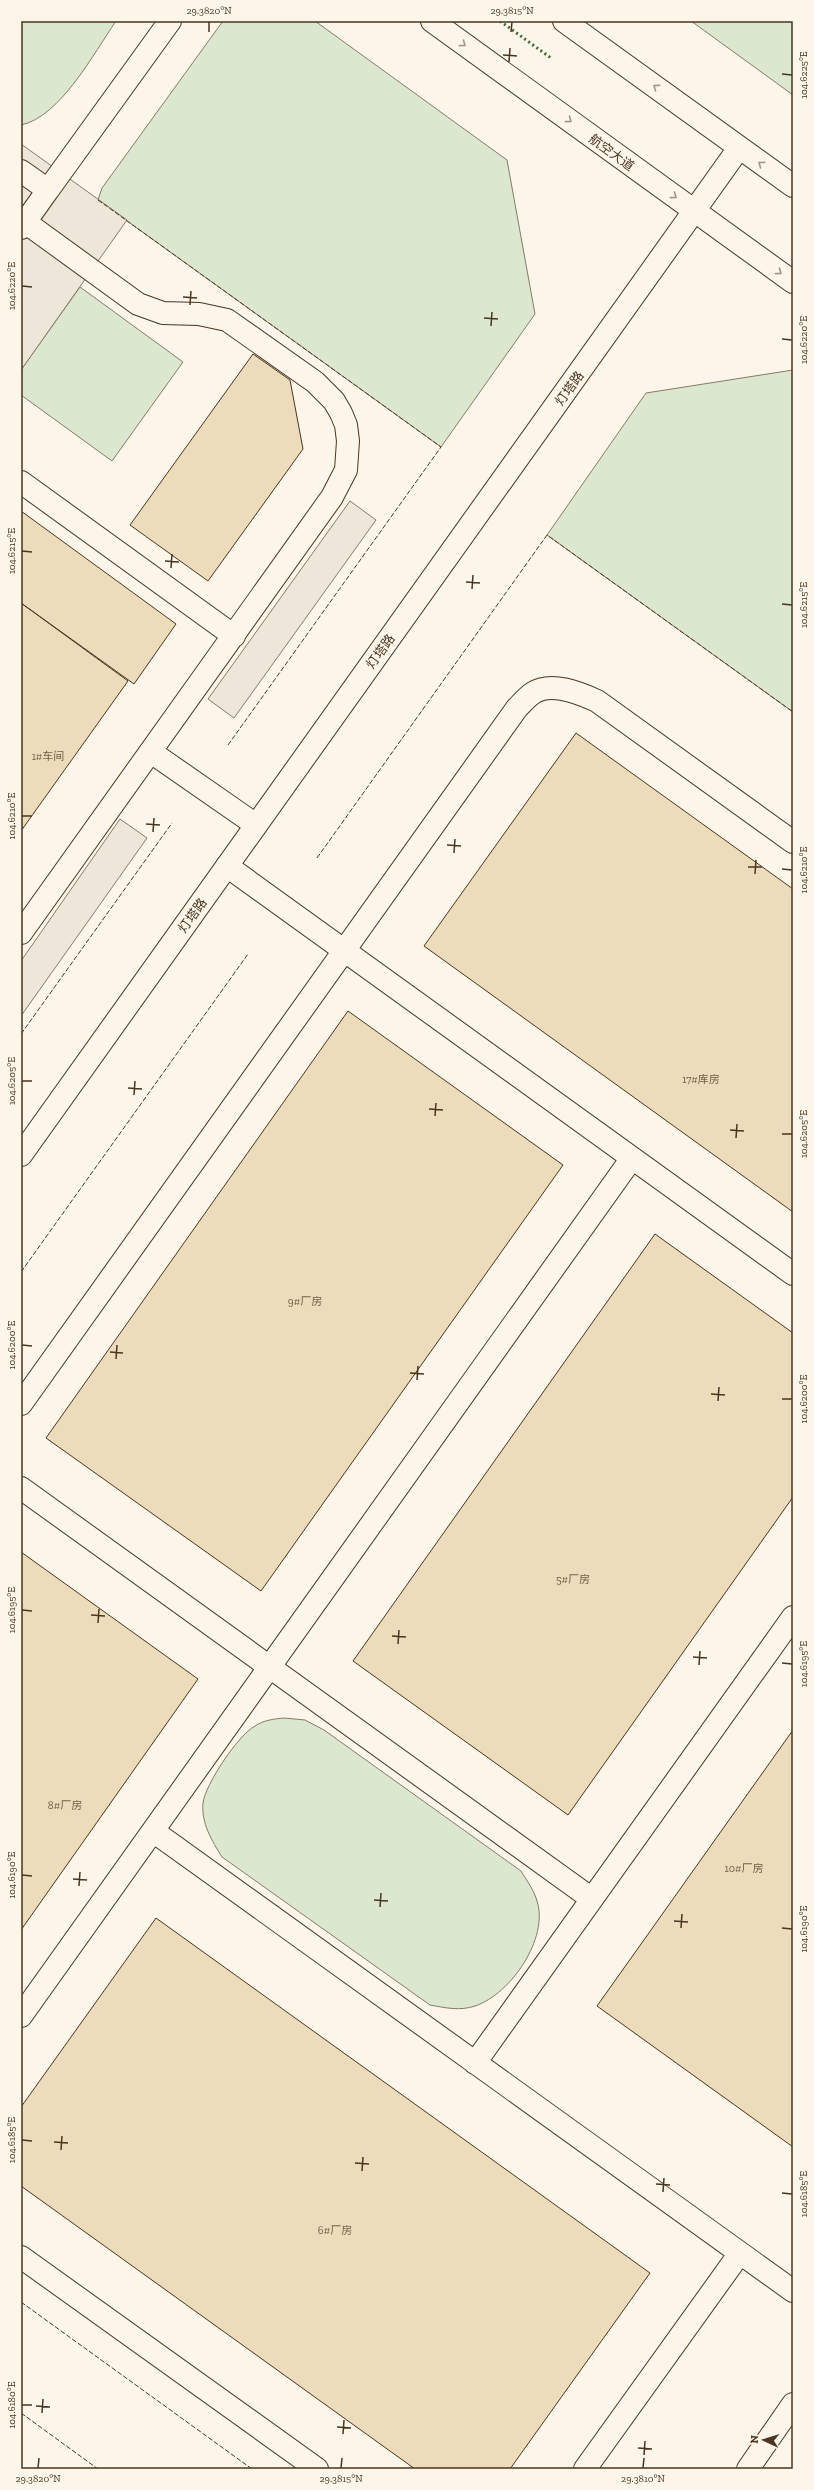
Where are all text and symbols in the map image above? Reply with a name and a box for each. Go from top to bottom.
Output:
text: 29.3820°N [186,5,232,17]
text: 29.3815°N [490,5,534,17]
one-way arrow [459,39,466,46]
text: 104.6225°E [798,51,810,99]
one-way arrow [653,85,660,92]
one-way arrow [564,115,571,122]
street label: 航空大道 [586,131,637,174]
one-way arrow [759,161,766,168]
one-way arrow [670,191,677,199]
text: 104.6220°E [6,262,18,310]
one-way arrow [775,268,782,275]
text: 104.6220°E [798,316,810,364]
street label: 灯塔路 [552,368,587,408]
text: 104.6215°E [6,528,18,574]
text: 104.6215°E [798,582,810,628]
street label: 灯塔路 [363,631,398,671]
house number: 1#车间 [32,750,64,763]
text: 104.6210°E [6,792,18,839]
text: 104.6210°E [798,846,810,893]
street label: 灯塔路 [175,895,210,935]
text: 104.6205°E [6,1057,18,1105]
house number: 17#库房 [682,1073,720,1086]
text: 104.6205°E [798,1110,810,1158]
house number: 9#厂房 [288,1295,322,1308]
text: 104.6200°E [6,1321,18,1369]
text: 104.6200°E [798,1375,810,1423]
house number: 5#厂房 [556,1573,590,1586]
text: 104.6195°E [6,1587,18,1633]
text: 104.6195°E [798,1641,810,1687]
house number: 8#厂房 [48,1799,82,1812]
text: 104.6190°E [6,1851,18,1899]
house number: 10#厂房 [724,1862,764,1875]
text: 104.6190°E [798,1905,810,1953]
text: 104.6185°E [6,2117,18,2163]
text: 104.6185°E [798,2171,810,2217]
house number: 6#厂房 [318,2224,352,2237]
text: 104.6180°E [6,2381,18,2429]
north arrow [744,2420,784,2460]
text: N [748,2434,761,2444]
text: 29.3820°N [15,2473,61,2485]
text: 29.3815°N [319,2473,363,2485]
text: 29.3810°N [621,2473,666,2485]

